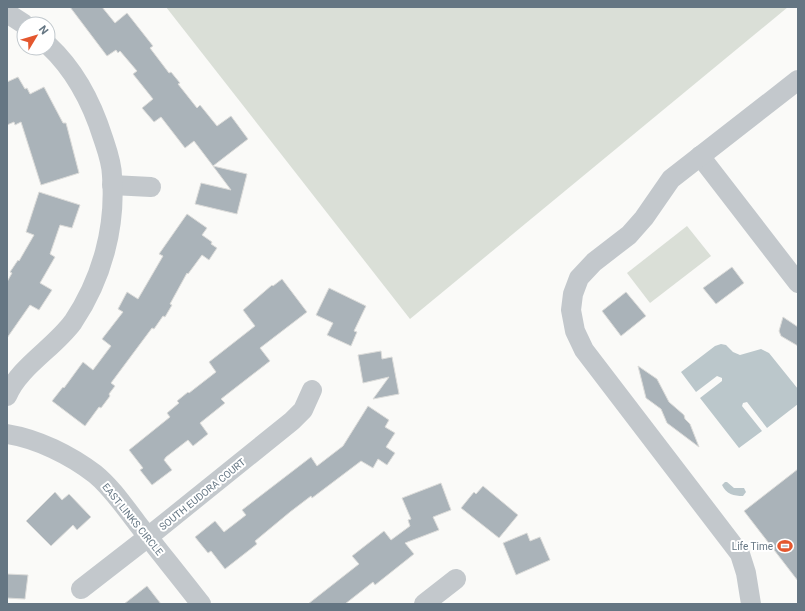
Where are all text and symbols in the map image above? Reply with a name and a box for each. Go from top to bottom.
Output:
north arrow [16,16,56,56]
text: N [36,23,51,37]
street label: SOUTH EUDORA COURT [157,456,247,532]
street label: EAST LINKS CIRCLE [100,481,165,558]
sports icon: Life Time [776,537,794,555]
place label: Life Time [732,541,773,552]

